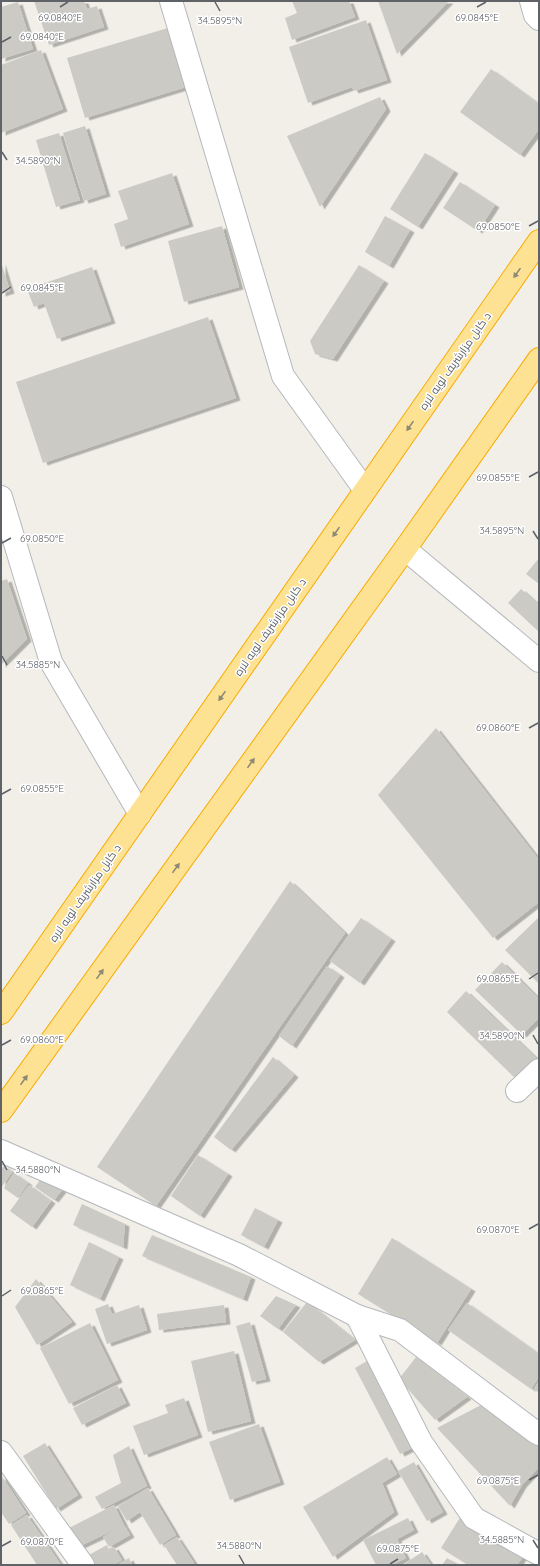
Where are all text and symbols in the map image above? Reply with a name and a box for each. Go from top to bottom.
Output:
text: 69.0840°E [38,11,82,24]
text: 69.0845°E [455,11,499,24]
text: 34.5895°N [198,14,242,27]
text: 69.0840°E [20,30,64,43]
text: 34.5890°N [15,154,61,167]
text: 69.0850°E [476,220,520,233]
one-way arrow [513,268,521,278]
text: 69.0845°E [20,281,64,294]
street label: د کابل مزارشریف لویه لاره [416,309,494,413]
one-way arrow [406,420,414,431]
text: 69.0855°E [476,471,520,484]
text: 34.5895°N [480,524,524,537]
one-way arrow [332,527,340,538]
text: 69.0850°E [20,532,64,545]
street label: د کابل مزارشریف لویه لاره [231,575,309,679]
text: 34.5885°N [16,658,60,671]
one-way arrow [218,691,226,702]
text: 69.0860°E [476,721,520,734]
one-way arrow [247,758,255,768]
text: 69.0855°E [20,782,64,795]
street label: د کابل مزارشریف لویه لاره [46,841,124,945]
one-way arrow [171,863,180,874]
one-way arrow [96,969,104,979]
text: 69.0865°E [476,972,520,985]
text: 34.5890°N [479,1029,525,1042]
text: 69.0860°E [20,1033,64,1046]
one-way arrow [20,1074,28,1085]
text: 34.5880°N [15,1163,61,1176]
text: 69.0870°E [476,1223,520,1236]
text: 69.0865°E [20,1284,64,1297]
text: 69.0875°E [477,1474,520,1487]
text: 34.5885°N [480,1533,524,1546]
text: 69.0870°E [20,1535,64,1548]
text: 34.5880°N [216,1539,262,1552]
text: 69.0875°E [377,1542,420,1555]

